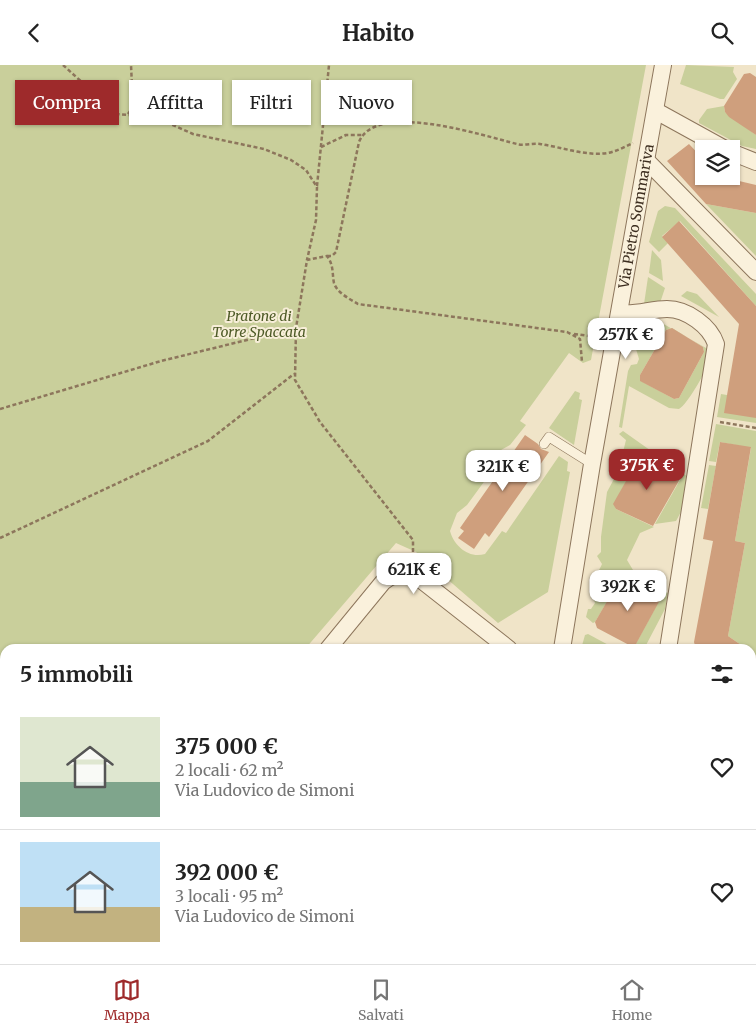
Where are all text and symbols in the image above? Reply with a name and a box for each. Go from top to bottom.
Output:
icon: back [20,19,48,47]
text: Habito [342,19,414,47]
icon: search [708,19,736,47]
chip: Compra [15,80,119,125]
chip: Affitta [129,80,222,125]
chip: Filtri [232,80,311,125]
chip: Nuovo [321,80,412,125]
map controls [695,140,740,185]
button: layers [695,140,740,185]
street label: Via Pietro Sommariva [614,142,658,291]
park label: Pratone di Torre Spaccata [212,307,306,341]
pin: 257K € [585,317,667,360]
text: 257K € [599,324,653,344]
pin: 321K € [462,449,544,492]
pin: 375K € [606,449,688,491]
text: 375K € [620,455,674,475]
text: 321K € [477,456,529,476]
pin: 621K € [373,553,455,595]
text: 621K € [387,559,441,579]
pin: 392K € [587,569,669,612]
text: 392K € [600,576,656,596]
icon: filters [708,660,736,688]
text: 5 immobili [20,661,133,688]
text: 375 000 € [175,733,278,760]
icon: home [60,737,120,797]
icon: heart [708,753,736,781]
text: 2 locali · 62 m² [175,760,284,780]
text: Via Ludovico de Simoni [175,780,354,800]
text: 392 000 € [175,859,279,886]
icon: home [60,862,120,922]
icon: heart [708,878,736,906]
text: 3 locali · 95 m² [175,886,283,906]
text: Via Ludovico de Simoni [175,906,354,926]
tab: Mappa [104,976,150,1024]
tab: Salvati [358,976,404,1024]
tab: Home [612,976,652,1024]

